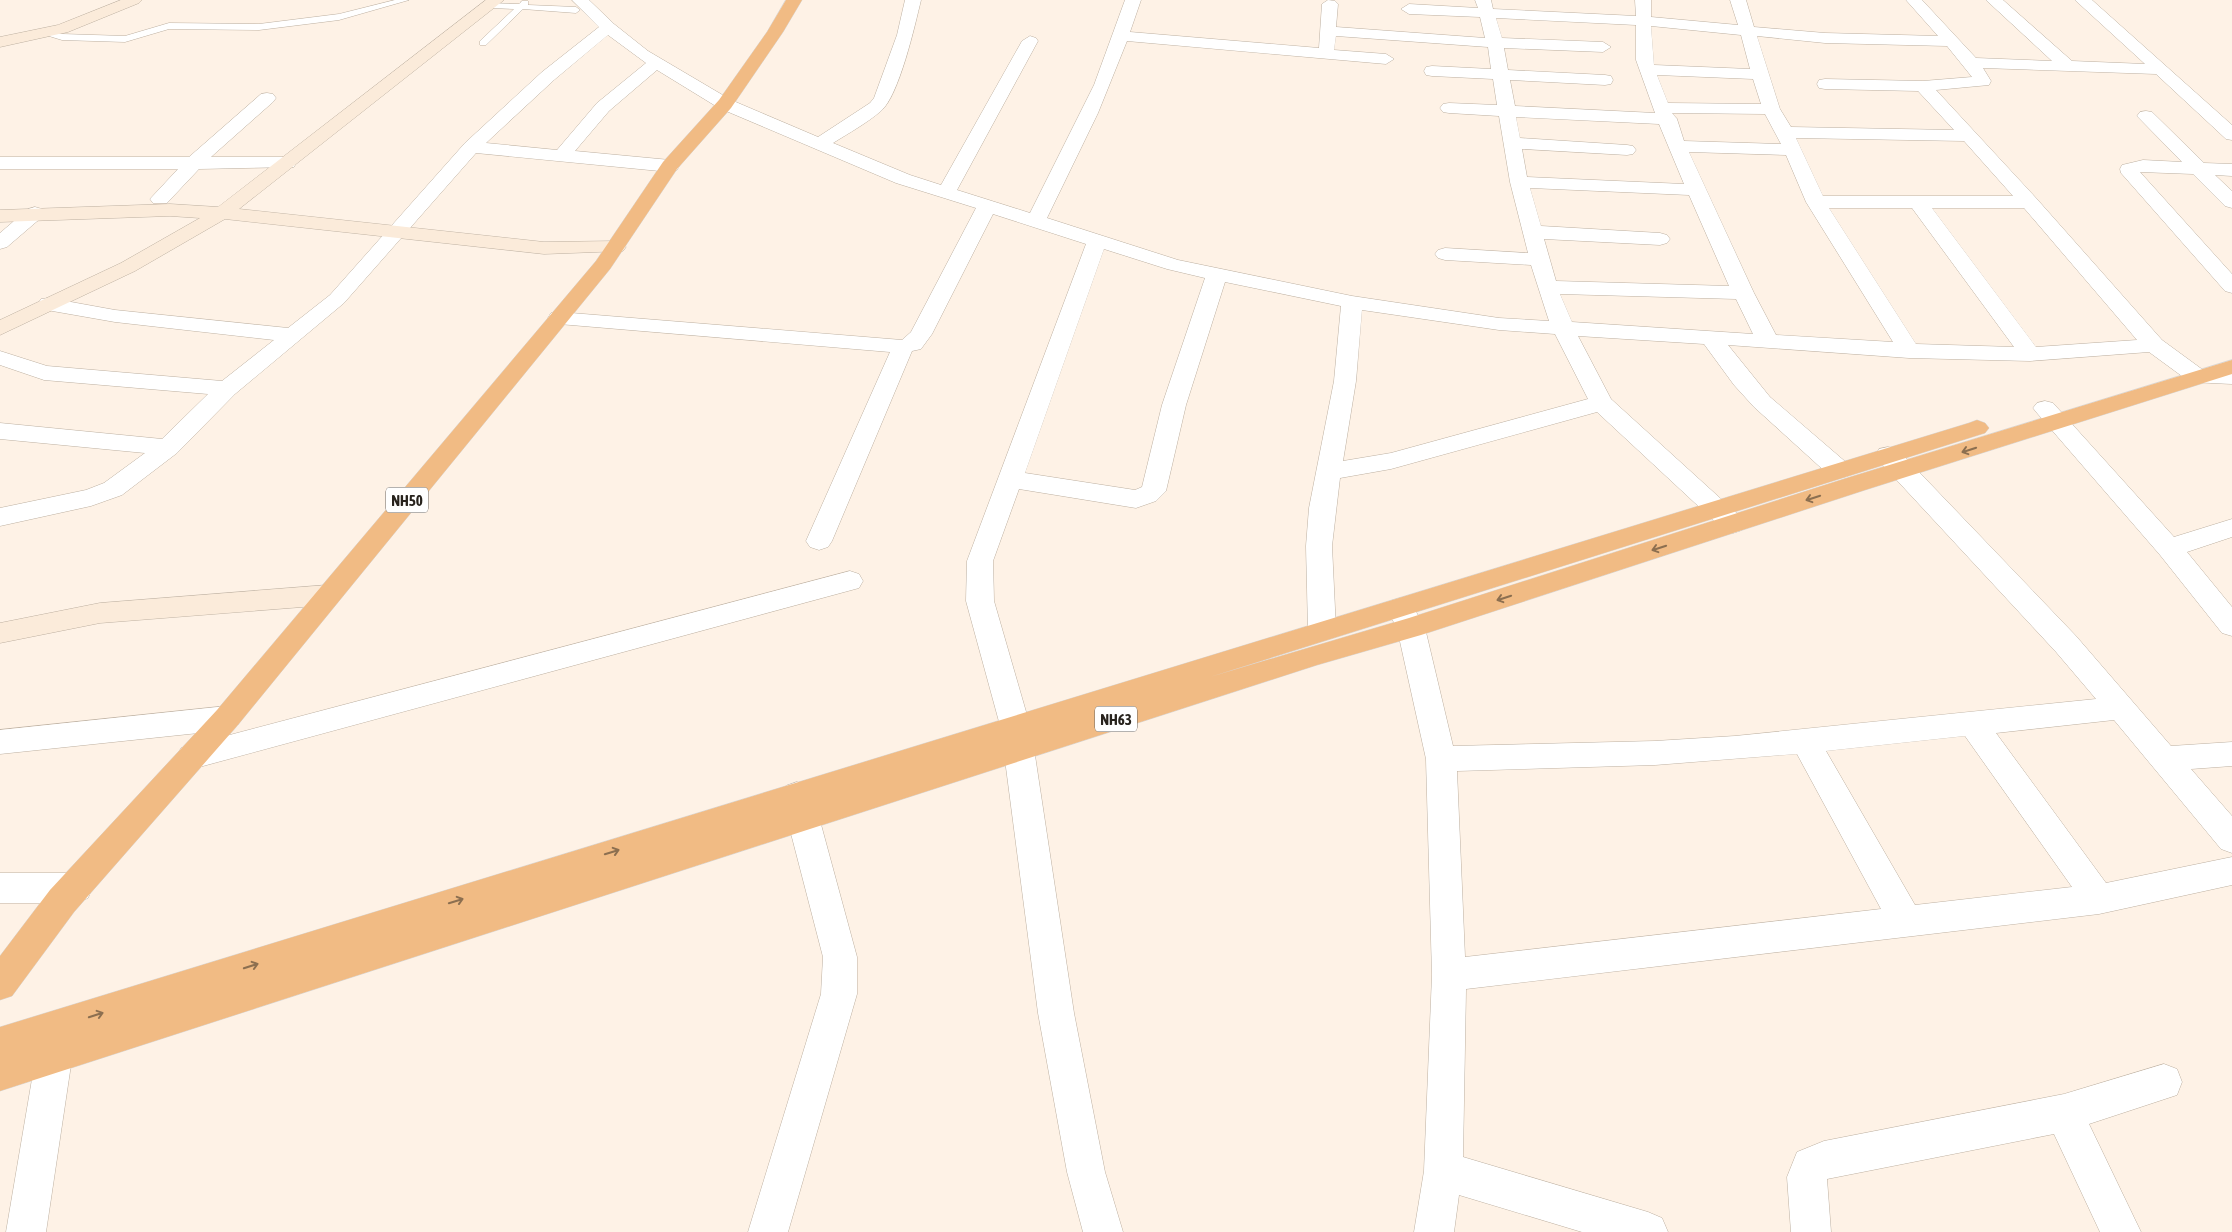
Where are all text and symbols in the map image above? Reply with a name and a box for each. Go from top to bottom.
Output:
one-way arrow [1961,446,1977,456]
road number: NH50 [386,488,428,512]
one-way arrow [1806,494,1822,503]
one-way arrow [1651,544,1667,554]
one-way arrow [1497,594,1512,603]
road number: NH63 [1095,706,1137,732]
one-way arrow [603,847,619,857]
one-way arrow [448,895,464,905]
one-way arrow [243,960,259,970]
one-way arrow [88,1009,104,1019]

